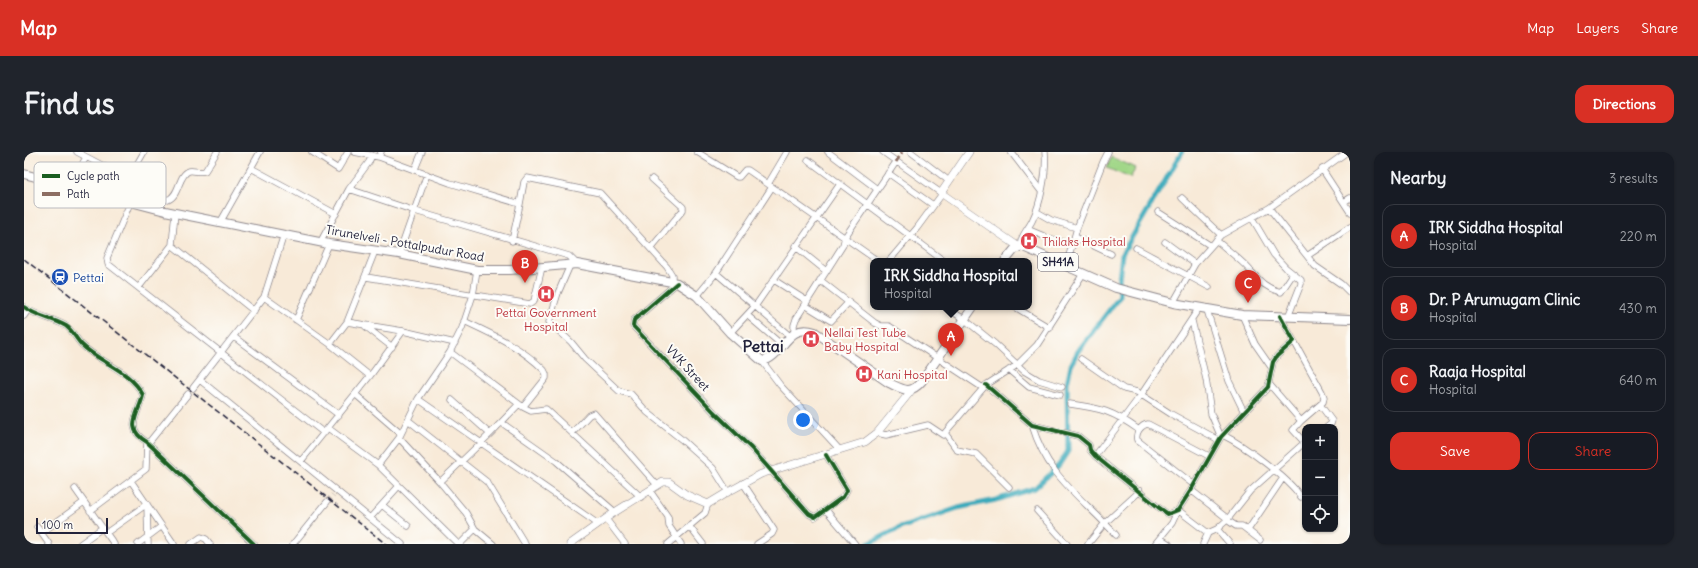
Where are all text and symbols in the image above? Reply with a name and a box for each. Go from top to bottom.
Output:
text: Map [20,16,57,40]
text: Map [1527,19,1554,37]
text: Layers [1576,19,1619,37]
text: Share [1641,19,1678,37]
button: Directions [1575,85,1674,123]
text: Find us [24,86,115,122]
legend [34,162,166,208]
text: Nearby [1390,167,1446,189]
text: Cycle path [67,169,120,183]
text: 3 results [1609,170,1658,187]
text: Path [67,187,90,201]
text: IRK Siddha Hospital [1429,218,1563,237]
street label: Tirunelveli - Pottalpudur Road [325,222,485,264]
text: A [1400,228,1408,245]
text: 220 m [1620,228,1657,245]
hospital icon: Thilaks Hospital [1019,231,1039,251]
place label: Thilaks Hospital [1042,234,1126,249]
text: Hospital [1429,237,1477,254]
pin: B [512,250,538,283]
road number: SH41A [1038,253,1078,271]
popup [870,258,1032,310]
text: IRK Siddha Hospital [884,266,1018,285]
station icon: Pettai [50,267,70,287]
place label: Pettai [73,270,104,285]
pin: C [1235,270,1261,303]
hospital icon: Pettai Government Hospital [536,284,556,304]
text: Hospital [884,285,932,302]
text: Dr. P Arumugam Clinic [1429,290,1580,309]
text: B [1400,300,1408,317]
text: 430 m [1619,300,1657,317]
place label: Pettai Government Hospital [495,305,597,334]
text: Hospital [1429,309,1477,326]
pin: A [938,323,964,356]
place label: Nellai Test Tube Baby Hospital [824,325,906,354]
hospital icon: Nellai Test Tube Baby Hospital [801,329,821,349]
district label: Pettai [742,336,784,356]
street label: VVK Street [663,342,713,394]
text: Raaja Hospital [1429,362,1526,381]
hospital icon: Kani Hospital [854,364,874,384]
place label: Kani Hospital [877,367,948,382]
text: C [1400,372,1408,389]
text: 640 m [1619,372,1657,389]
text: Hospital [1429,381,1477,398]
your location [793,410,813,430]
map controls [1302,424,1338,532]
button: + [1302,424,1338,460]
button: Save [1390,432,1520,470]
button: Share [1528,432,1658,470]
button: − [1302,460,1338,496]
button: locate [1302,496,1338,532]
scale bar [36,516,108,535]
text: 100 m [42,518,73,532]

